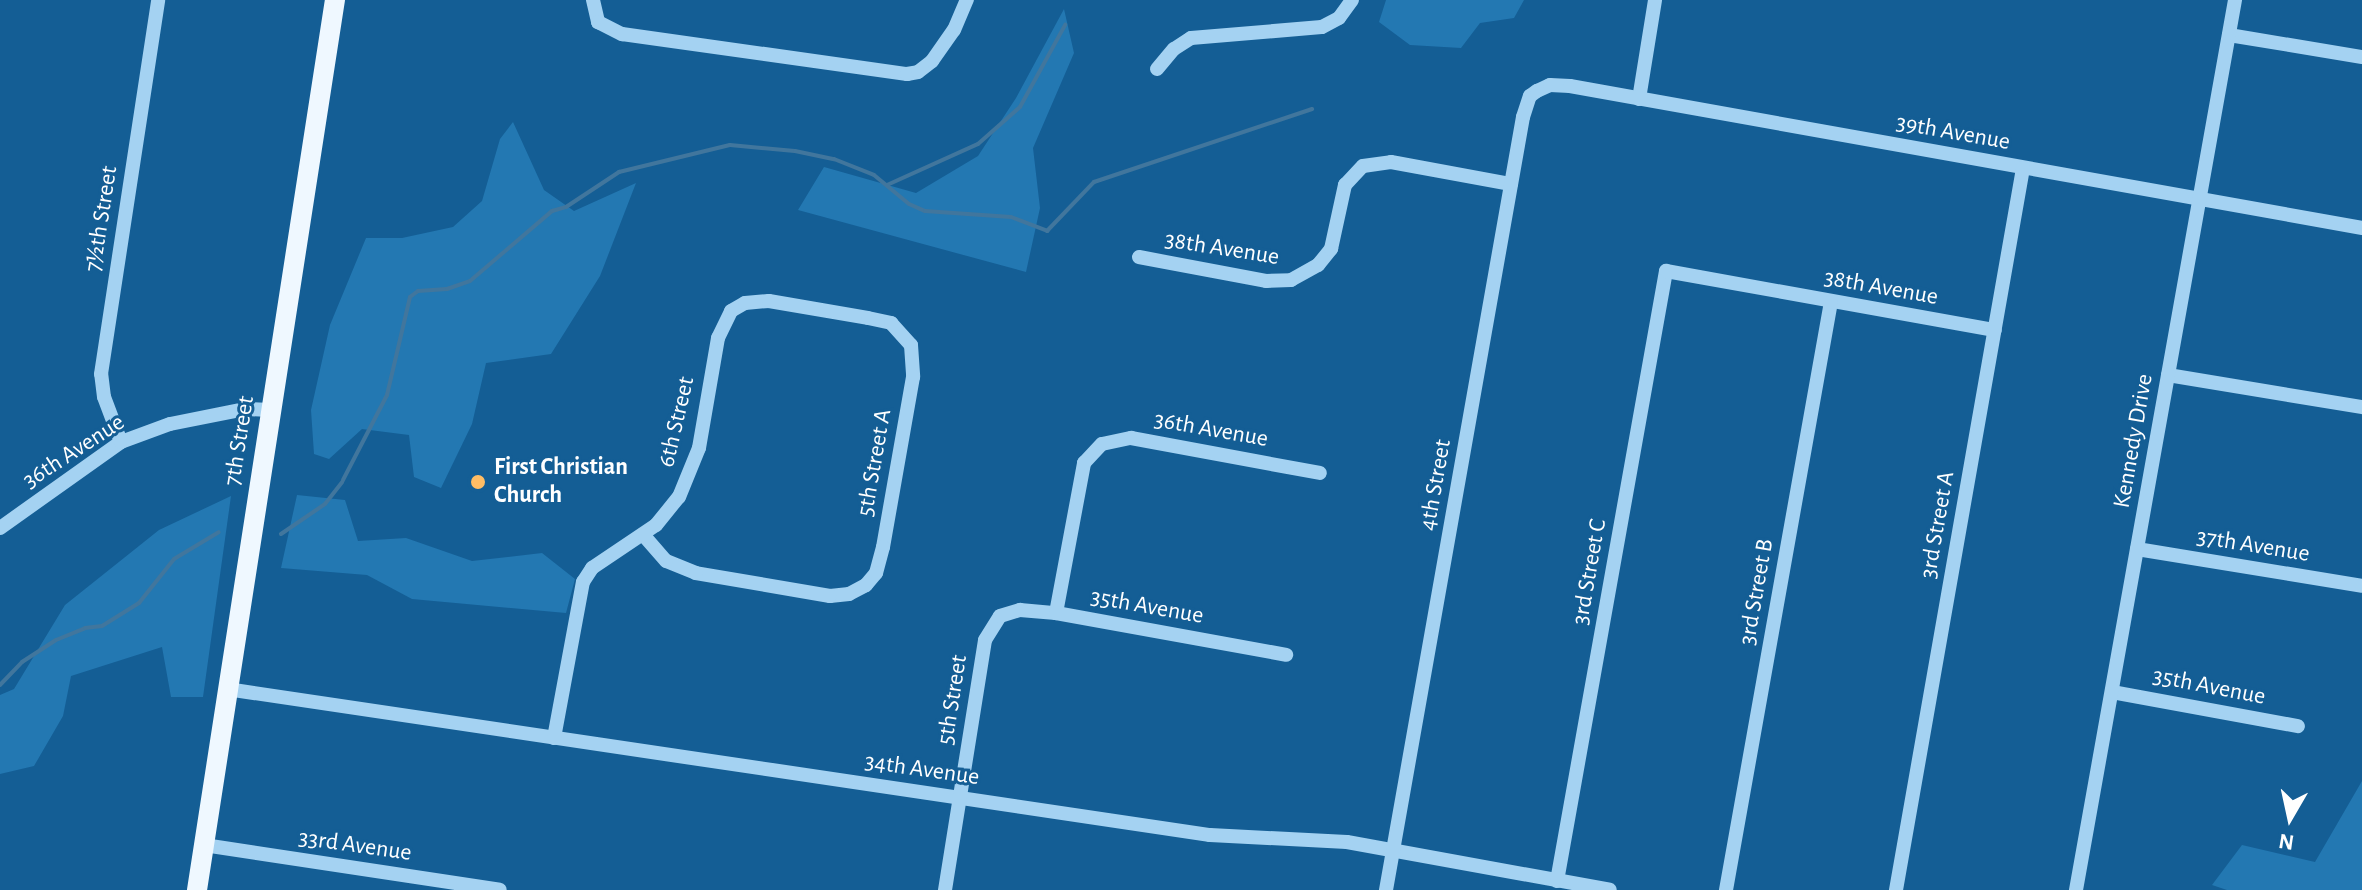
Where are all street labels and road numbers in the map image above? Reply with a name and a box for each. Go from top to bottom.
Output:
street label: 39th Avenue [1894,109,2012,157]
street label: 7½th Street [79,164,125,274]
street label: 38th Avenue [1163,226,1281,272]
street label: 38th Avenue [1822,264,1940,312]
street label: Kennedy Drive [2108,372,2160,510]
street label: 6th Street [653,374,701,470]
street label: 7th Street [219,394,261,488]
street label: 36th Avenue [1152,406,1270,454]
street label: 5th Street A [851,407,899,519]
street label: 36th Avenue [18,409,130,495]
street label: 4th Street [1414,437,1458,533]
street label: 3rd Street A [1914,469,1962,581]
street label: 3rd Street C [1567,517,1613,627]
street label: 37th Avenue [2194,523,2312,569]
street label: 3rd Street B [1733,537,1781,647]
street label: 35th Avenue [1088,583,1206,631]
street label: 5th Street [932,653,974,747]
street label: 35th Avenue [2150,662,2268,712]
street label: 34th Avenue [863,748,981,792]
street label: 33rd Avenue [297,824,413,868]

